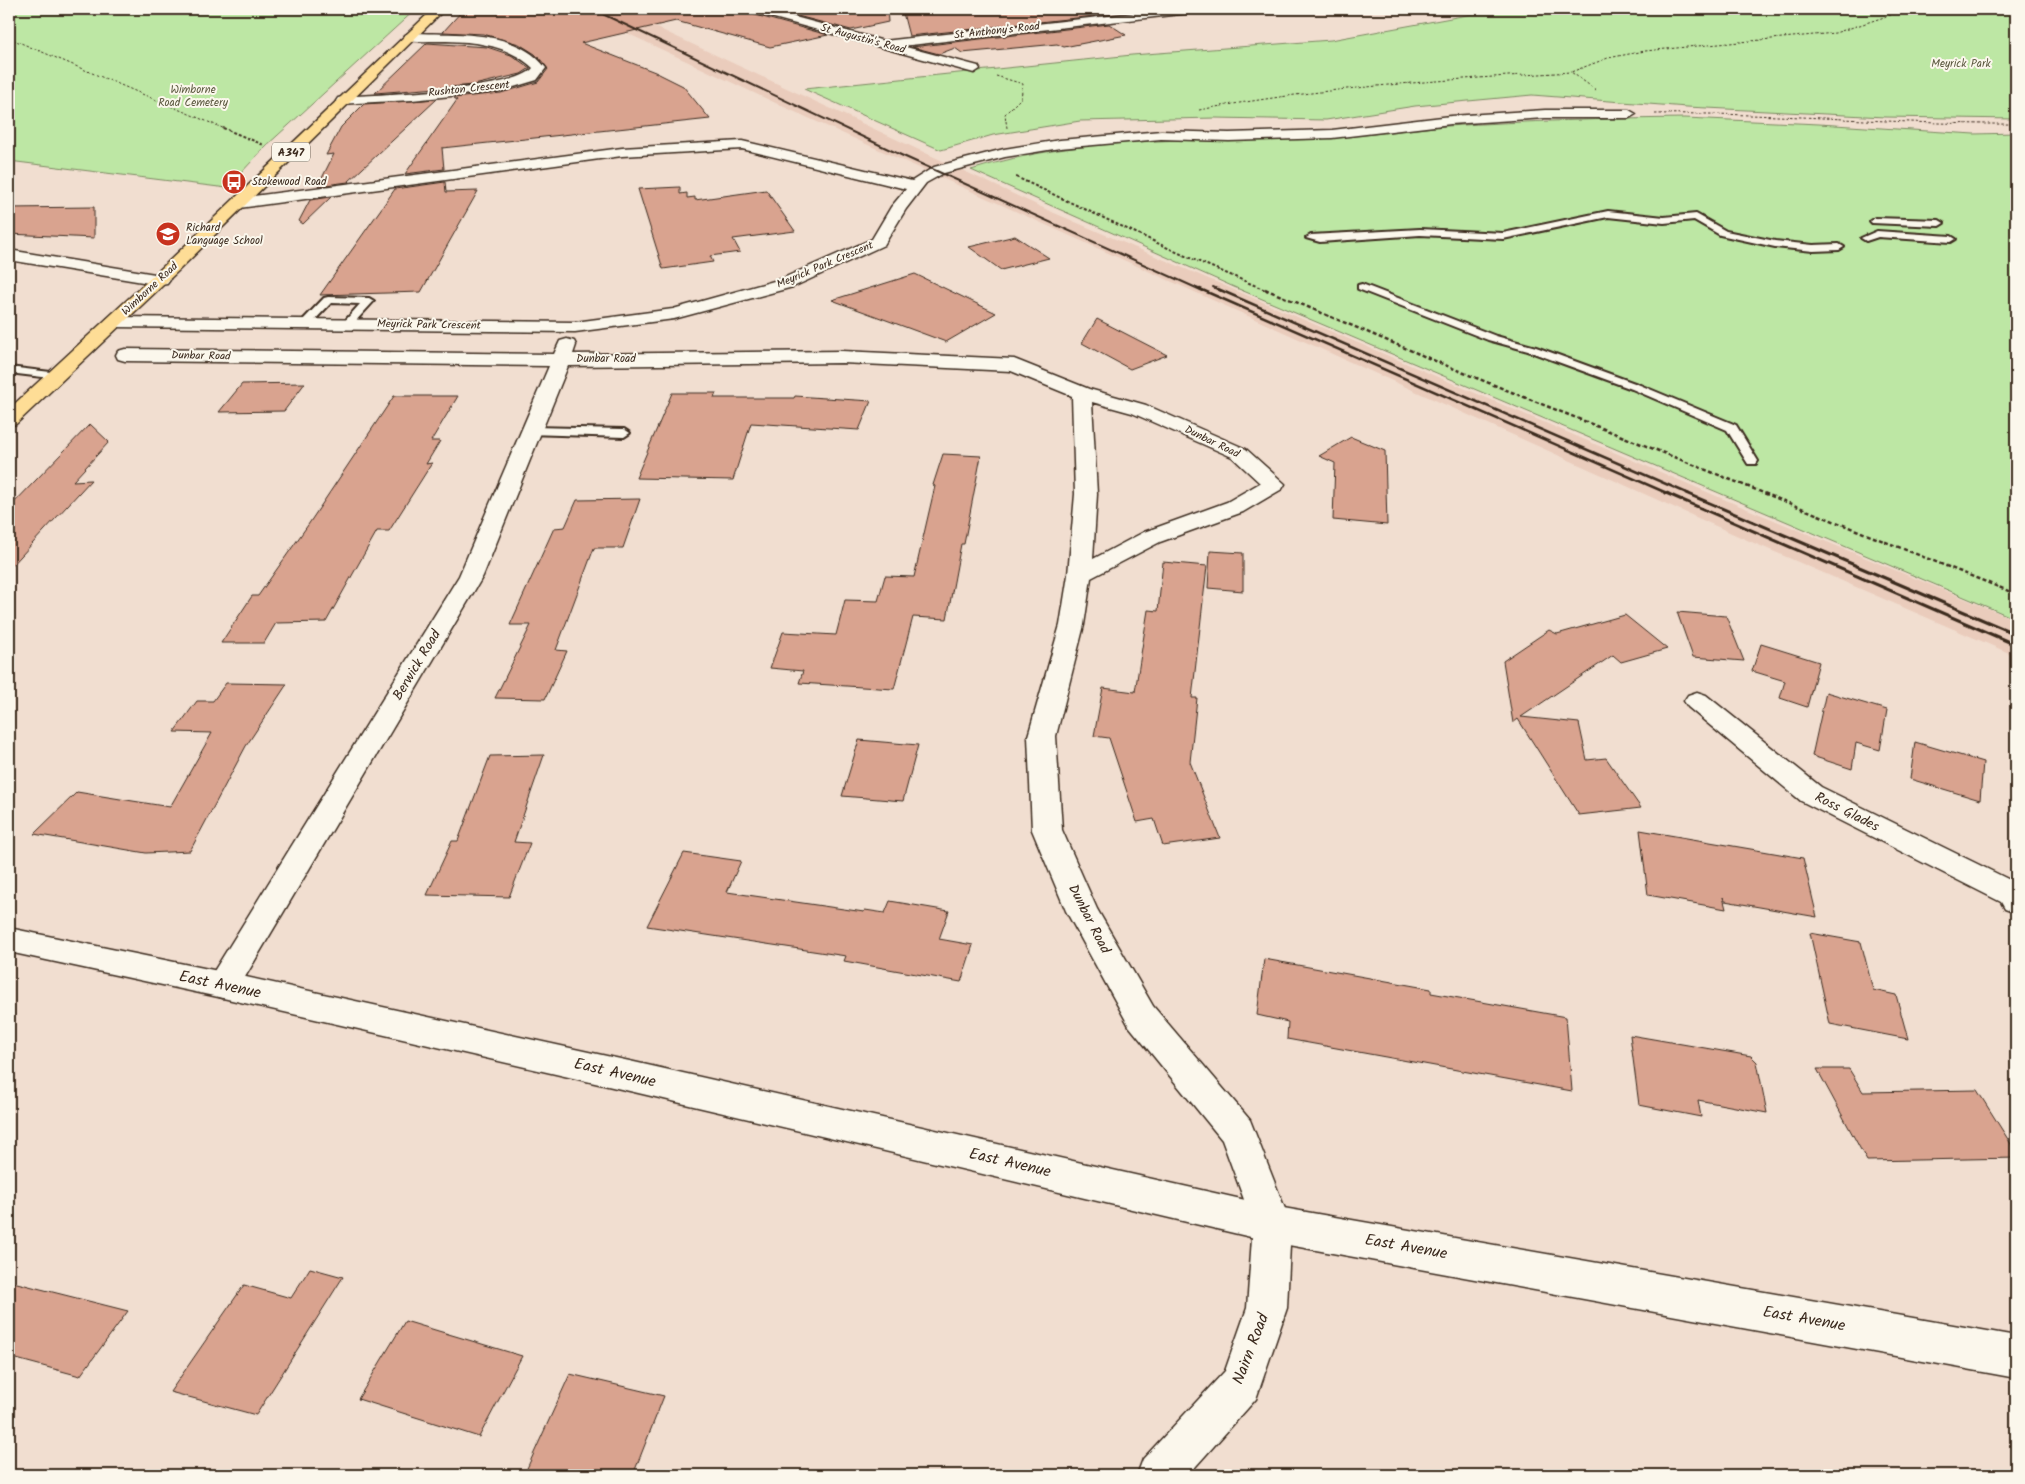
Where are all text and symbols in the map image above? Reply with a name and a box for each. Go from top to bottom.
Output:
street label: St Anthony's Road [953,18,1041,44]
street label: St Augustin's Road [819,19,908,59]
park label: Meyrick Park [1931,55,1992,73]
street label: Rushton Crescent [427,76,511,102]
park label: Wimborne Road Cemetery [158,81,229,112]
road number: A347 [272,142,310,162]
bus stop icon: Stokewood Road [221,169,247,195]
place label: Stokewood Road [252,173,327,191]
place label: Richard Language School [186,219,263,250]
school or university icon: Richard Language School [155,221,181,247]
street label: Meyrick Park Crescent [774,236,877,294]
street label: Wimborne Road [118,258,183,320]
street label: Meyrick Park Crescent [377,315,482,335]
street label: Dunbar Road [171,346,231,366]
street label: Dunbar Road [576,350,636,368]
street label: Dunbar Road [1181,421,1243,463]
street label: Berwick Road [387,625,447,705]
street label: Ross Glades [1811,786,1883,838]
street label: Dunbar Road [1062,880,1116,959]
street label: East Avenue [177,964,263,1006]
street label: East Avenue [572,1051,658,1095]
street label: East Avenue [967,1141,1053,1185]
street label: East Avenue [1363,1227,1449,1267]
street label: East Avenue [1761,1299,1847,1339]
street label: Nairn Road [1226,1309,1276,1388]

